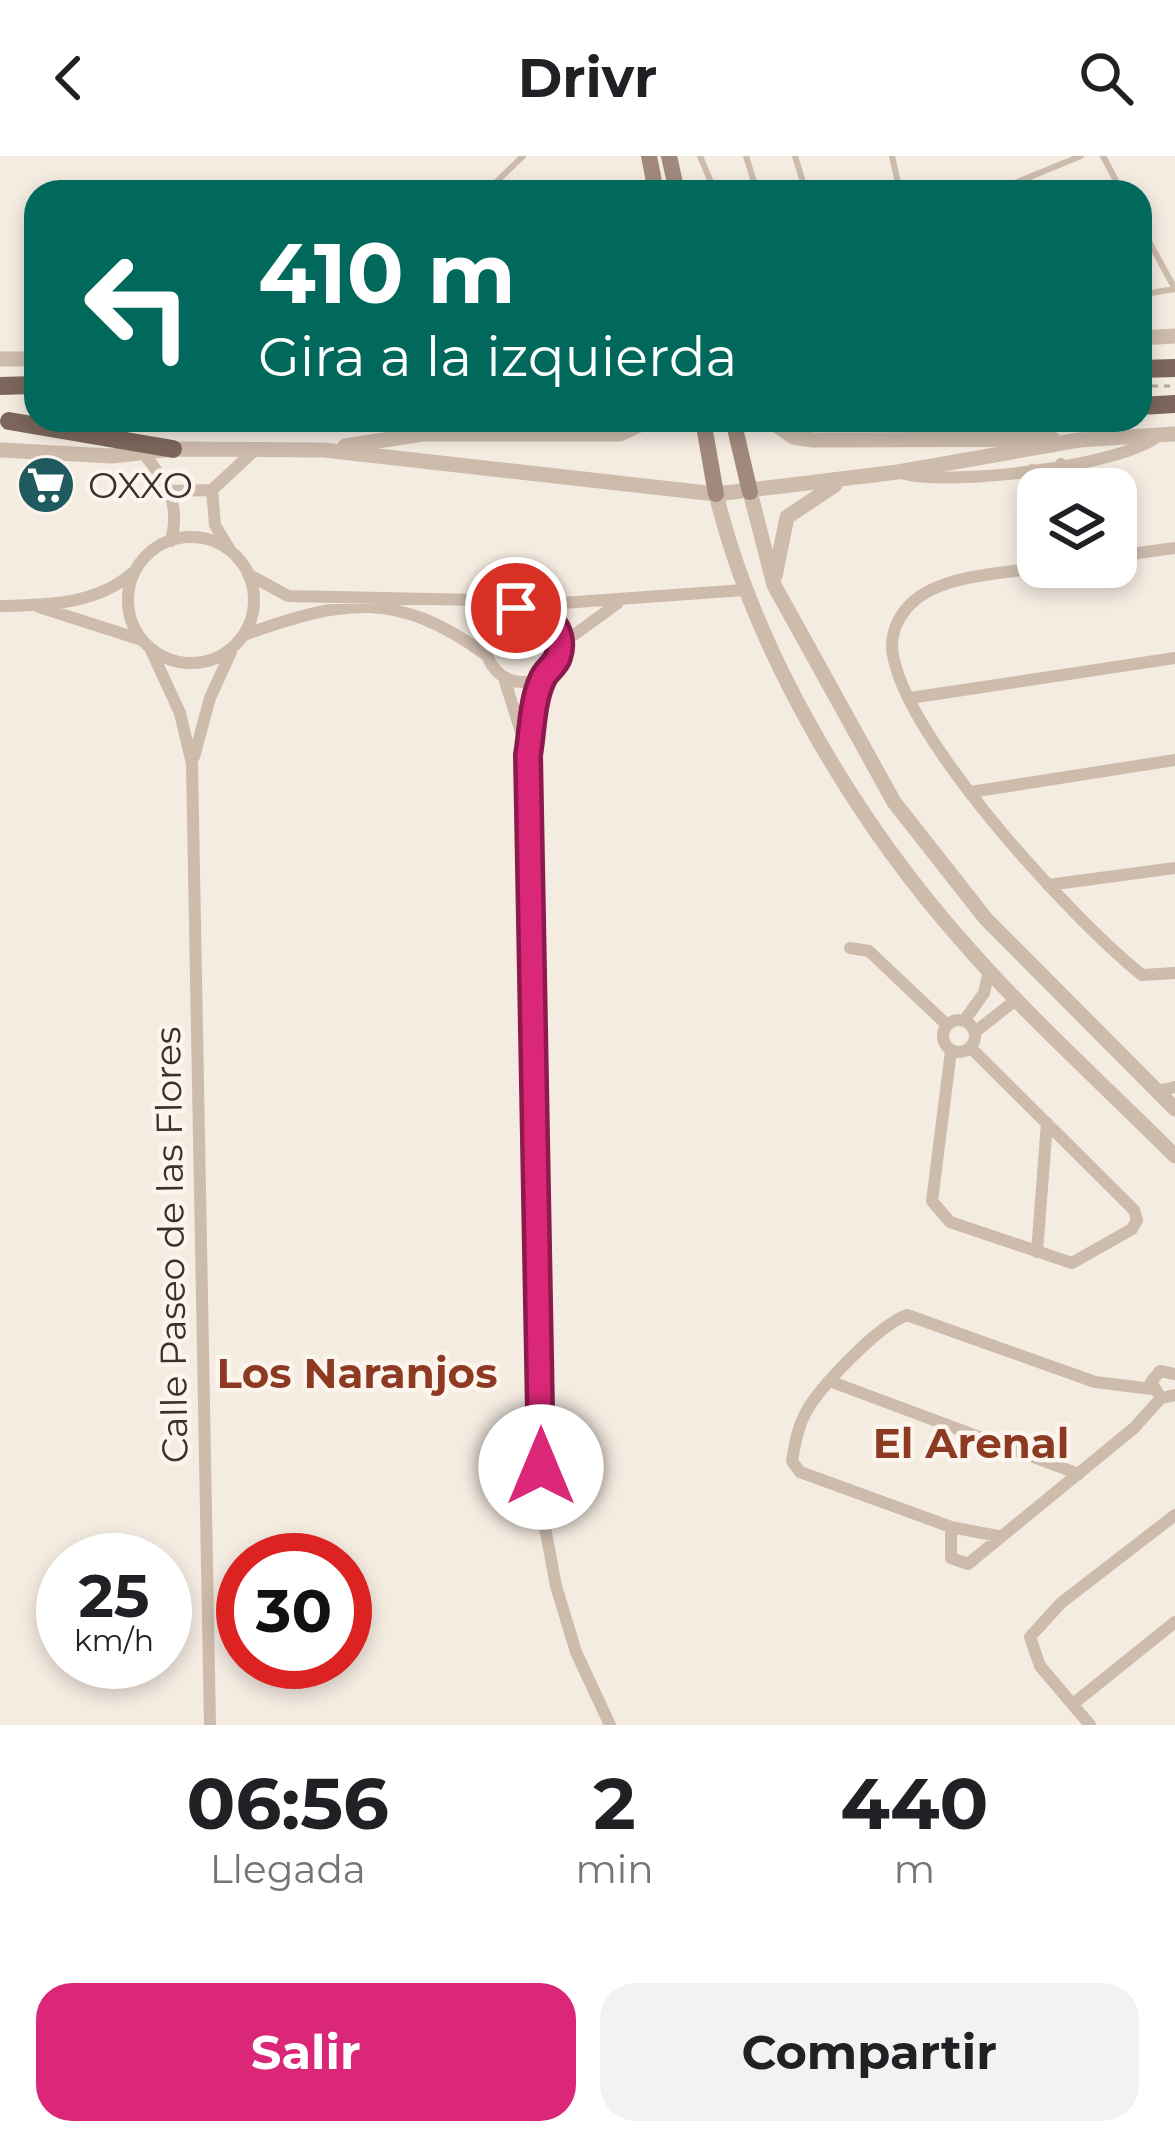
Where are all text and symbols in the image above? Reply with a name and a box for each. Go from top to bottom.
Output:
icon: back [36,45,102,111]
text: Drivr [518,45,657,111]
icon: search [1073,45,1139,111]
text: 410 m [258,222,516,324]
icon: left [60,228,216,384]
text: Gira a la izquierda [258,324,737,390]
supermarket icon: OXXO [15,454,77,516]
place label: OXXO [88,463,193,507]
map controls [1017,468,1137,588]
button: layers [1017,468,1137,588]
pin [465,557,567,659]
icon: arrive [483,575,549,641]
street label: Calle Paseo de las Flores [145,1026,197,1464]
district label: Los Naranjos [217,1347,497,1399]
position arrow [478,1404,604,1530]
district label: El Arenal [873,1417,1069,1469]
speed limit sign: 30 [216,1533,372,1689]
text: 25 [78,1559,150,1632]
text: km/h [74,1622,154,1659]
text: 06:56 [187,1759,389,1847]
text: 2 [593,1759,636,1847]
text: 440 [840,1759,988,1847]
text: Llegada [210,1845,366,1893]
text: min [575,1845,654,1893]
text: m [894,1845,935,1893]
button: Salir [36,1983,576,2121]
button: Compartir [600,1983,1139,2121]

